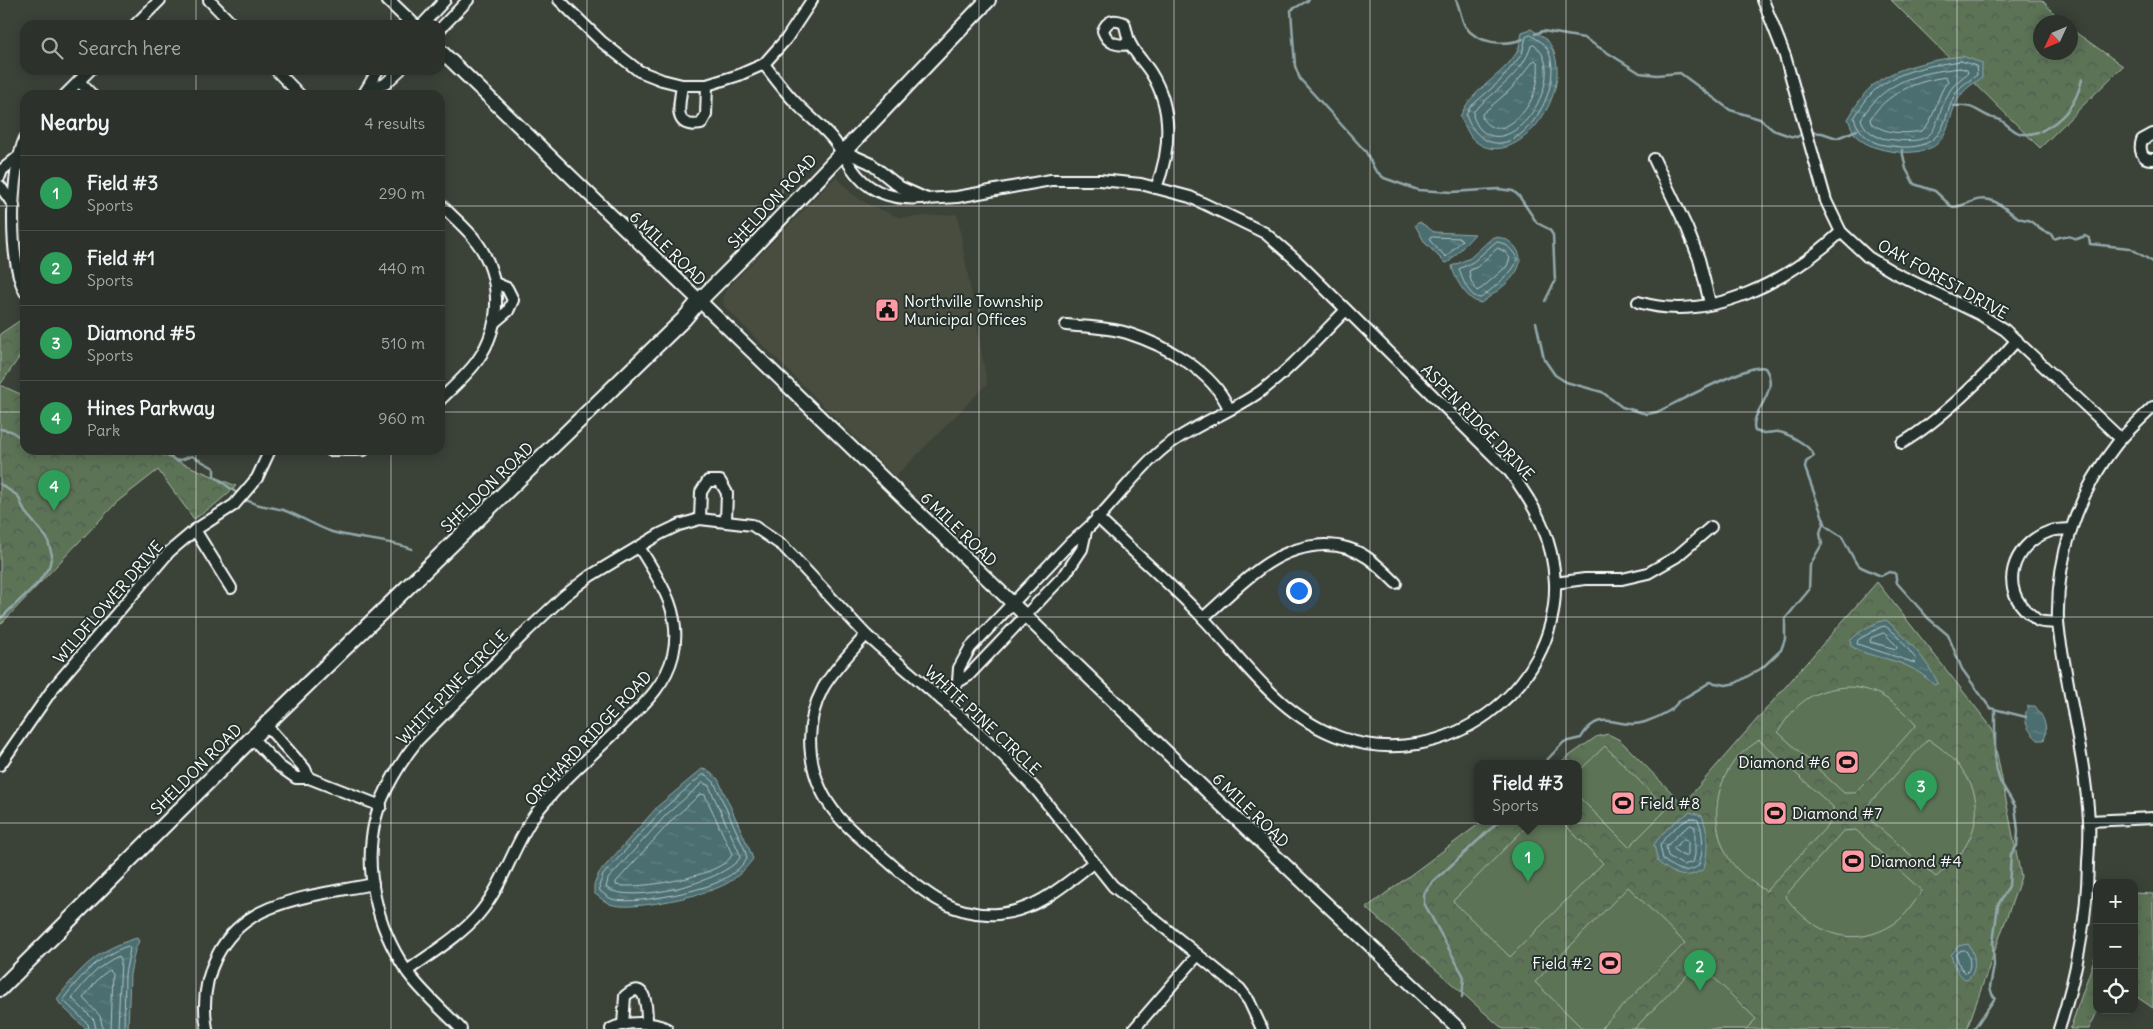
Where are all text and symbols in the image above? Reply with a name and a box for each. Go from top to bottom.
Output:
north arrow [2033,15,2078,60]
search box [20,20,445,75]
icon: search [38,34,66,62]
text: Search here [78,36,181,60]
text: Nearby [40,109,110,136]
text: 4 results [364,113,425,133]
street label: SHELDON ROAD [723,150,821,252]
text: Field #3 [87,171,158,195]
text: 1 [53,183,59,203]
text: 290 m [379,183,425,203]
text: Sports [87,195,133,215]
street label: 6 MILE ROAD [625,206,711,290]
street label: OAK FOREST DRIVE [1874,235,2012,323]
text: Field #1 [87,246,155,270]
text: 2 [52,258,60,278]
text: 440 m [378,258,425,278]
text: Sports [87,270,133,290]
place label: Northville Township Municipal Offices [904,291,1043,329]
public building icon: Northville Township Municipal Offices [874,297,900,323]
text: Diamond #5 [87,321,196,345]
text: 3 [51,333,61,353]
text: 510 m [381,333,425,353]
text: Sports [87,345,133,365]
street label: ASPEN RIDGE DRIVE [1417,360,1539,484]
text: Hines Parkway [87,396,215,420]
text: 4 [51,408,61,428]
text: 960 m [378,408,425,428]
text: Park [87,420,120,440]
street label: SHELDON ROAD [436,438,538,536]
pin: 4 [38,470,70,511]
street label: 6 MILE ROAD [916,487,1002,571]
street label: WILDFLOWER DRIVE [49,536,167,668]
your location [1286,578,1312,604]
street label: WHITE PINE CIRCLE [392,626,512,748]
street label: WHITE PINE CIRCLE [921,661,1045,779]
street label: ORCHARD RIDGE ROAD [520,666,656,810]
street label: SHELDON ROAD [146,719,246,819]
sports icon: Diamond #6 [1834,749,1860,775]
place label: Diamond #6 [1738,752,1830,772]
popup [1474,760,1582,825]
street label: 6 MILE ROAD [1208,768,1294,852]
pin: 3 [1905,770,1937,811]
text: Field #3 [1492,771,1564,795]
sports icon: Field #8 [1610,790,1636,816]
place label: Field #8 [1640,793,1700,813]
text: Sports [1492,795,1539,815]
sports icon: Diamond #7 [1762,800,1788,826]
place label: Diamond #7 [1792,803,1882,823]
pin: 1 [1512,841,1544,882]
sports icon: Diamond #4 [1840,848,1866,874]
place label: Diamond #4 [1870,851,1962,871]
map controls [2093,879,2138,1014]
button: + [2093,879,2138,924]
button: − [2093,924,2138,969]
sports icon: Field #2 [1597,950,1623,976]
pin: 2 [1684,950,1716,991]
place label: Field #2 [1532,953,1592,973]
button: locate [2093,969,2138,1014]

